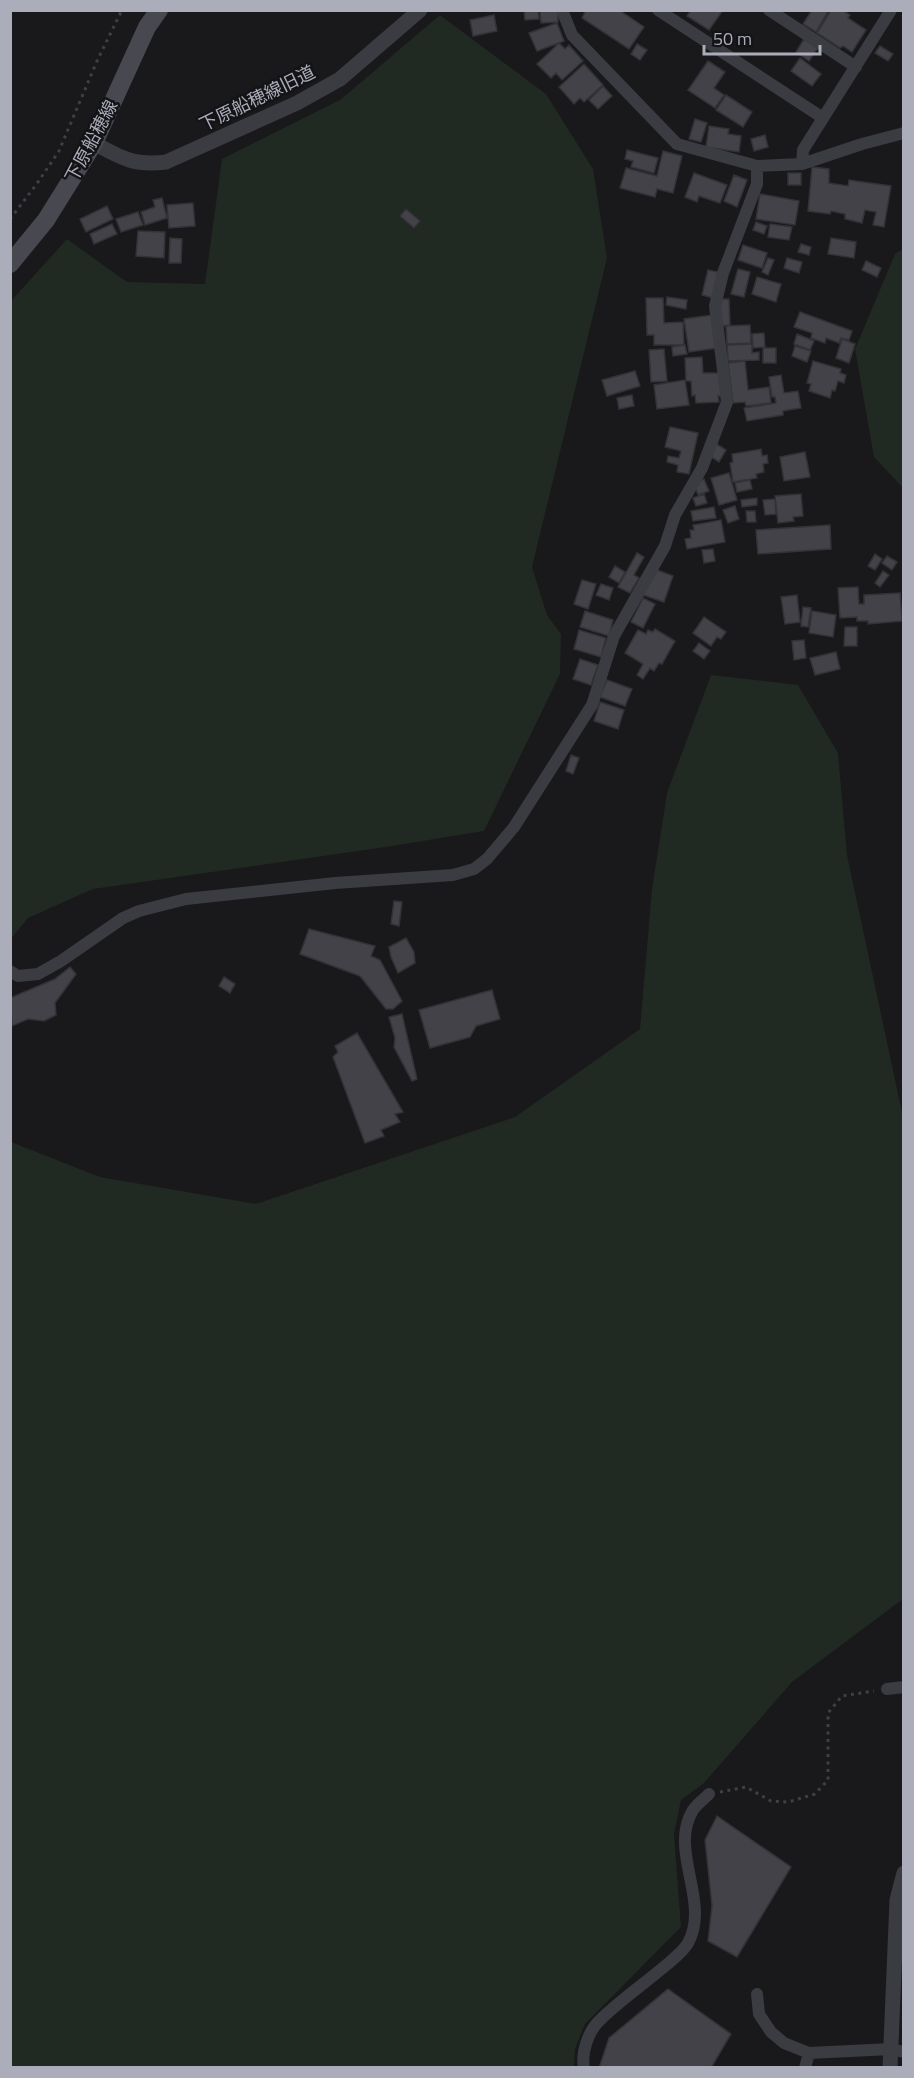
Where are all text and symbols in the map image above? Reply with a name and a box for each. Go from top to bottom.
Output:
scale bar [704,18,820,56]
text: 50 m [713,25,752,52]
street label: 下原船穂線旧道 [194,58,320,138]
street label: 下原船穂線 [58,95,124,187]

